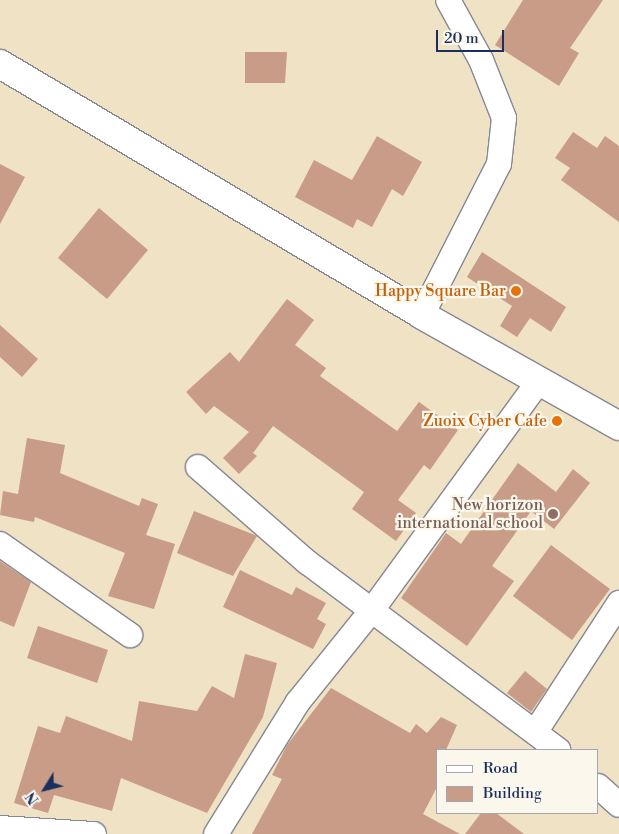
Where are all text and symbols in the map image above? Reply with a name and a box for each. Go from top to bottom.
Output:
scale bar [439,20,506,52]
text: 20 m [444,29,479,48]
place label: Happy Square Bar [375,281,506,301]
marker: Happy Square Bar [510,285,522,297]
place label: Zuoix Cyber Cafe [423,411,547,431]
marker: Zuoix Cyber Cafe [551,415,563,427]
place label: New horizon international school [397,495,543,533]
marker: New horizon international school [547,508,559,520]
legend [436,749,599,814]
text: Road [483,759,518,778]
north arrow [20,764,70,814]
text: Building [483,784,542,803]
text: N [22,788,43,808]

